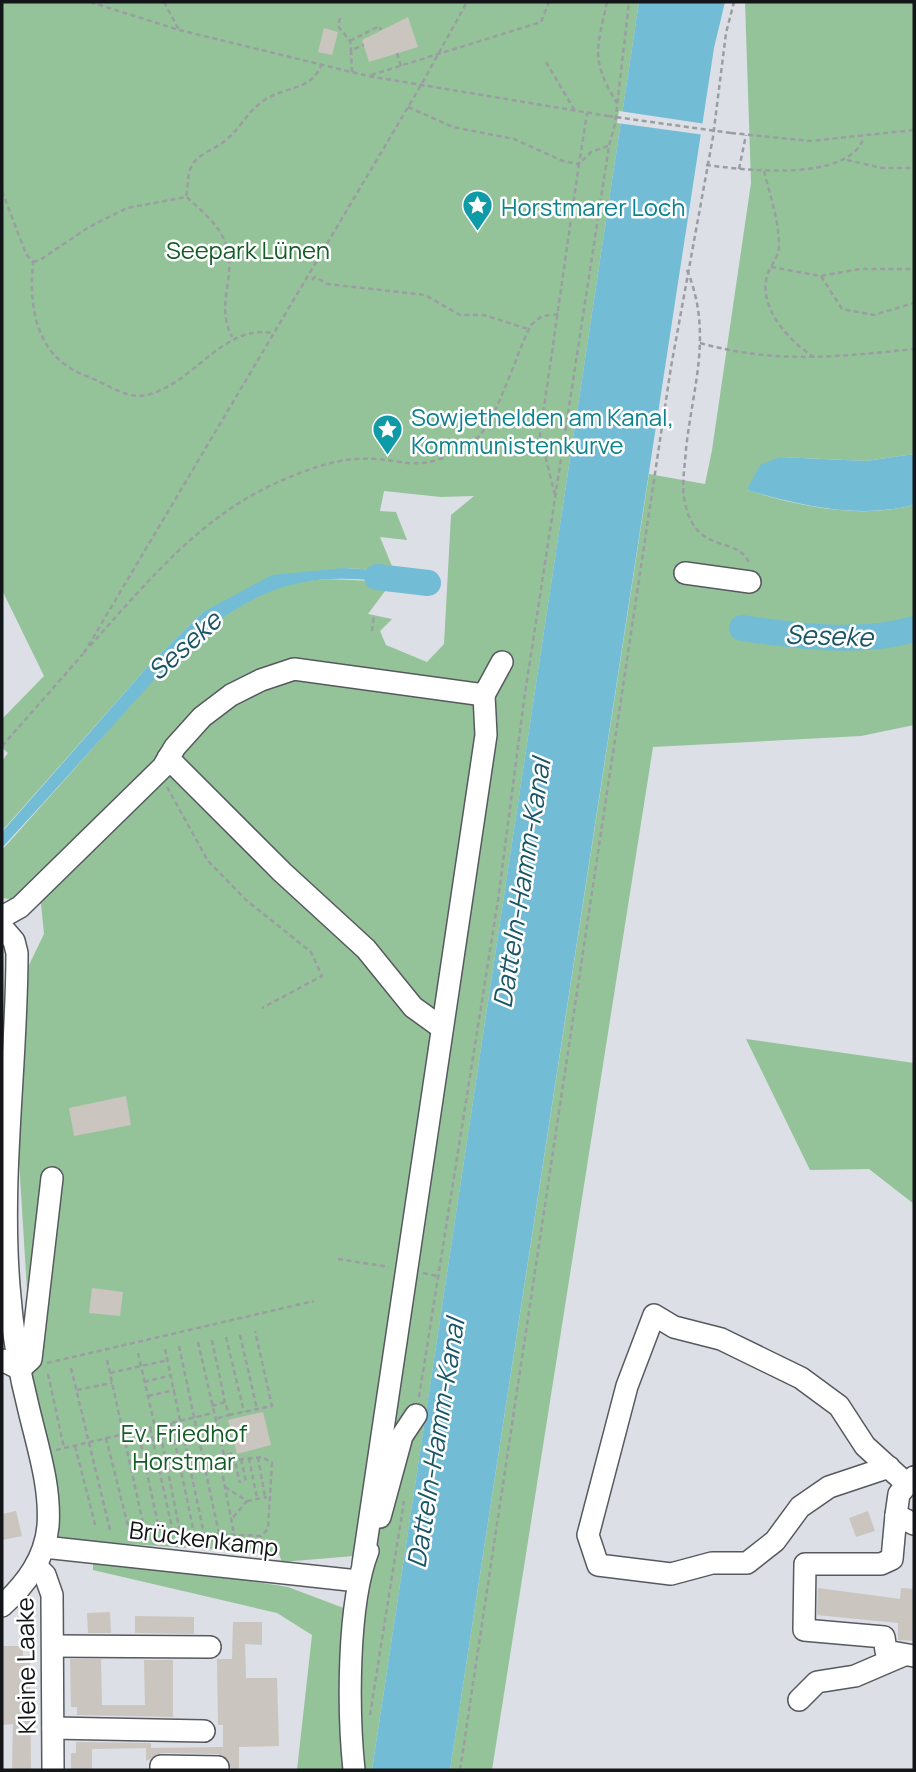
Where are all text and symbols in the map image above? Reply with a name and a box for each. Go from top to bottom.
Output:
place icon: Horstmarer Loch [461,189,495,233]
place label: Horstmarer Loch [501,190,686,223]
park label: Seepark Lünen [166,233,330,266]
place label: Sowjethelden am Kanal, Kommunistenkurve [411,400,674,461]
place icon: Sowjethelden am Kanal, Kommunistenkurve [371,413,405,457]
water label: Seseke [139,601,230,688]
water label: Seseke [784,615,875,655]
water label: Datteln-Hamm-Kanal [484,753,559,1010]
water label: Datteln-Hamm-Kanal [398,1313,473,1570]
park label: Ev. Friedhof Horstmar [121,1416,248,1477]
street label: Brückenkamp [127,1512,281,1564]
street label: Kleine Laake [7,1597,43,1735]

